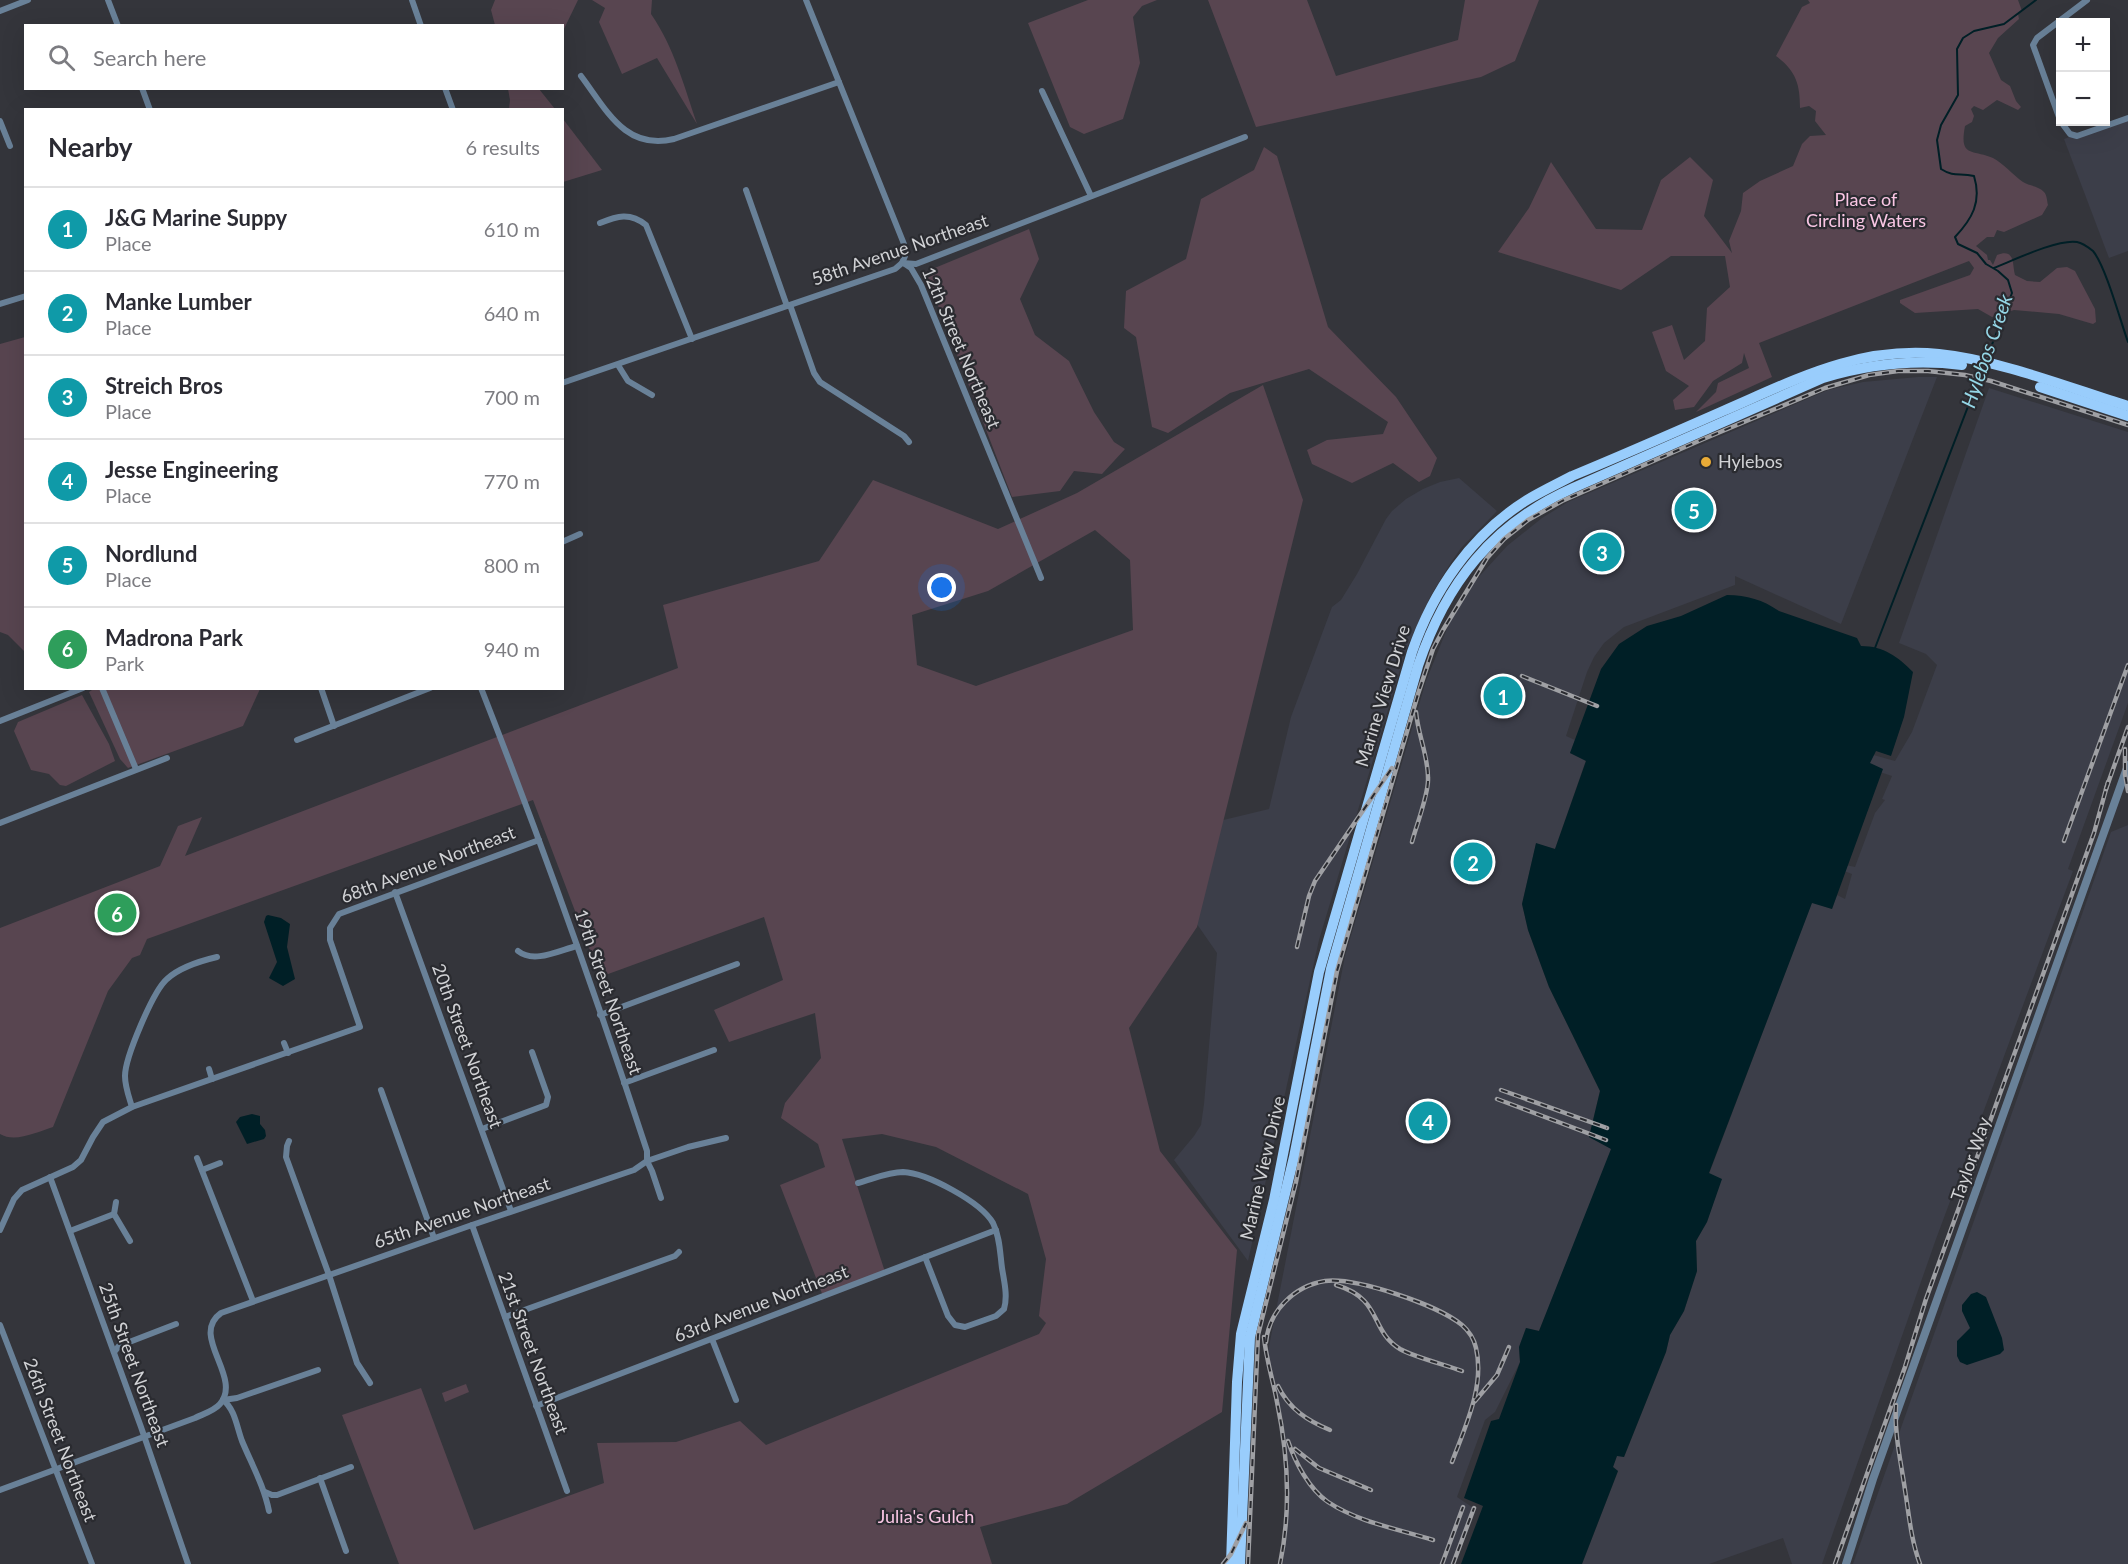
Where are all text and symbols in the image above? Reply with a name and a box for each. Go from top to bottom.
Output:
map controls [2056,18,2110,126]
button: + [2056,18,2110,72]
search box [24,24,564,90]
icon: search [45,41,78,74]
text: Search here [93,44,206,71]
button: − [2056,72,2110,126]
text: Nearby [48,131,133,163]
text: 6 results [465,135,540,159]
park label: Place of Circling Waters [1806,188,1926,231]
text: J&G Marine Suppy [105,204,287,231]
street label: 58th Avenue Northeast [809,208,991,290]
text: 1 [62,217,73,241]
text: 610 m [484,217,540,241]
text: Place [105,231,152,255]
street label: 12th Street Northeast [918,264,1006,432]
text: Manke Lumber [105,288,252,315]
water label: Hylebos Creek [1955,290,2017,411]
text: 2 [62,301,73,325]
text: 640 m [484,301,540,325]
text: Place [105,315,152,339]
text: Streich Bros [105,372,223,399]
text: 3 [62,385,73,409]
text: 700 m [484,385,540,409]
text: Place [105,399,152,423]
place label: Hylebos [1718,450,1783,472]
marker: Hylebos [1699,455,1713,469]
text: Jesse Engineering [105,456,278,483]
text: 4 [62,469,73,493]
text: 770 m [484,469,540,493]
text: Place [105,483,152,507]
pin: 5 [1674,488,1714,532]
pin: 3 [1582,530,1622,574]
text: Nordlund [105,540,197,567]
text: 5 [62,553,73,577]
text: 800 m [484,553,540,577]
text: Place [105,567,152,591]
your location [927,573,956,602]
street label: Marine View Drive [1350,622,1414,769]
text: Madrona Park [105,624,243,651]
text: 6 [62,637,73,661]
text: 940 m [484,637,540,661]
text: Park [105,651,144,675]
pin: 1 [1484,674,1522,718]
street label: 68th Avenue Northeast [337,820,518,907]
pin: 2 [1454,840,1492,884]
pin: 6 [98,890,136,936]
street label: 19th Street Northeast [570,906,648,1078]
street label: 20th Street Northeast [428,960,508,1131]
street label: Marine View Drive [1235,1094,1289,1242]
pin: 4 [1408,1098,1448,1144]
street label: Taylor Way [1945,1113,1995,1203]
street label: 65th Avenue Northeast [371,1171,553,1253]
street label: 63rd Avenue Northeast [670,1259,851,1346]
street label: 21st Street Northeast [494,1268,574,1437]
street label: 25th Street Northeast [95,1279,175,1450]
street label: 26th Street Northeast [20,1355,102,1525]
park label: Julia's Gulch [878,1505,974,1527]

